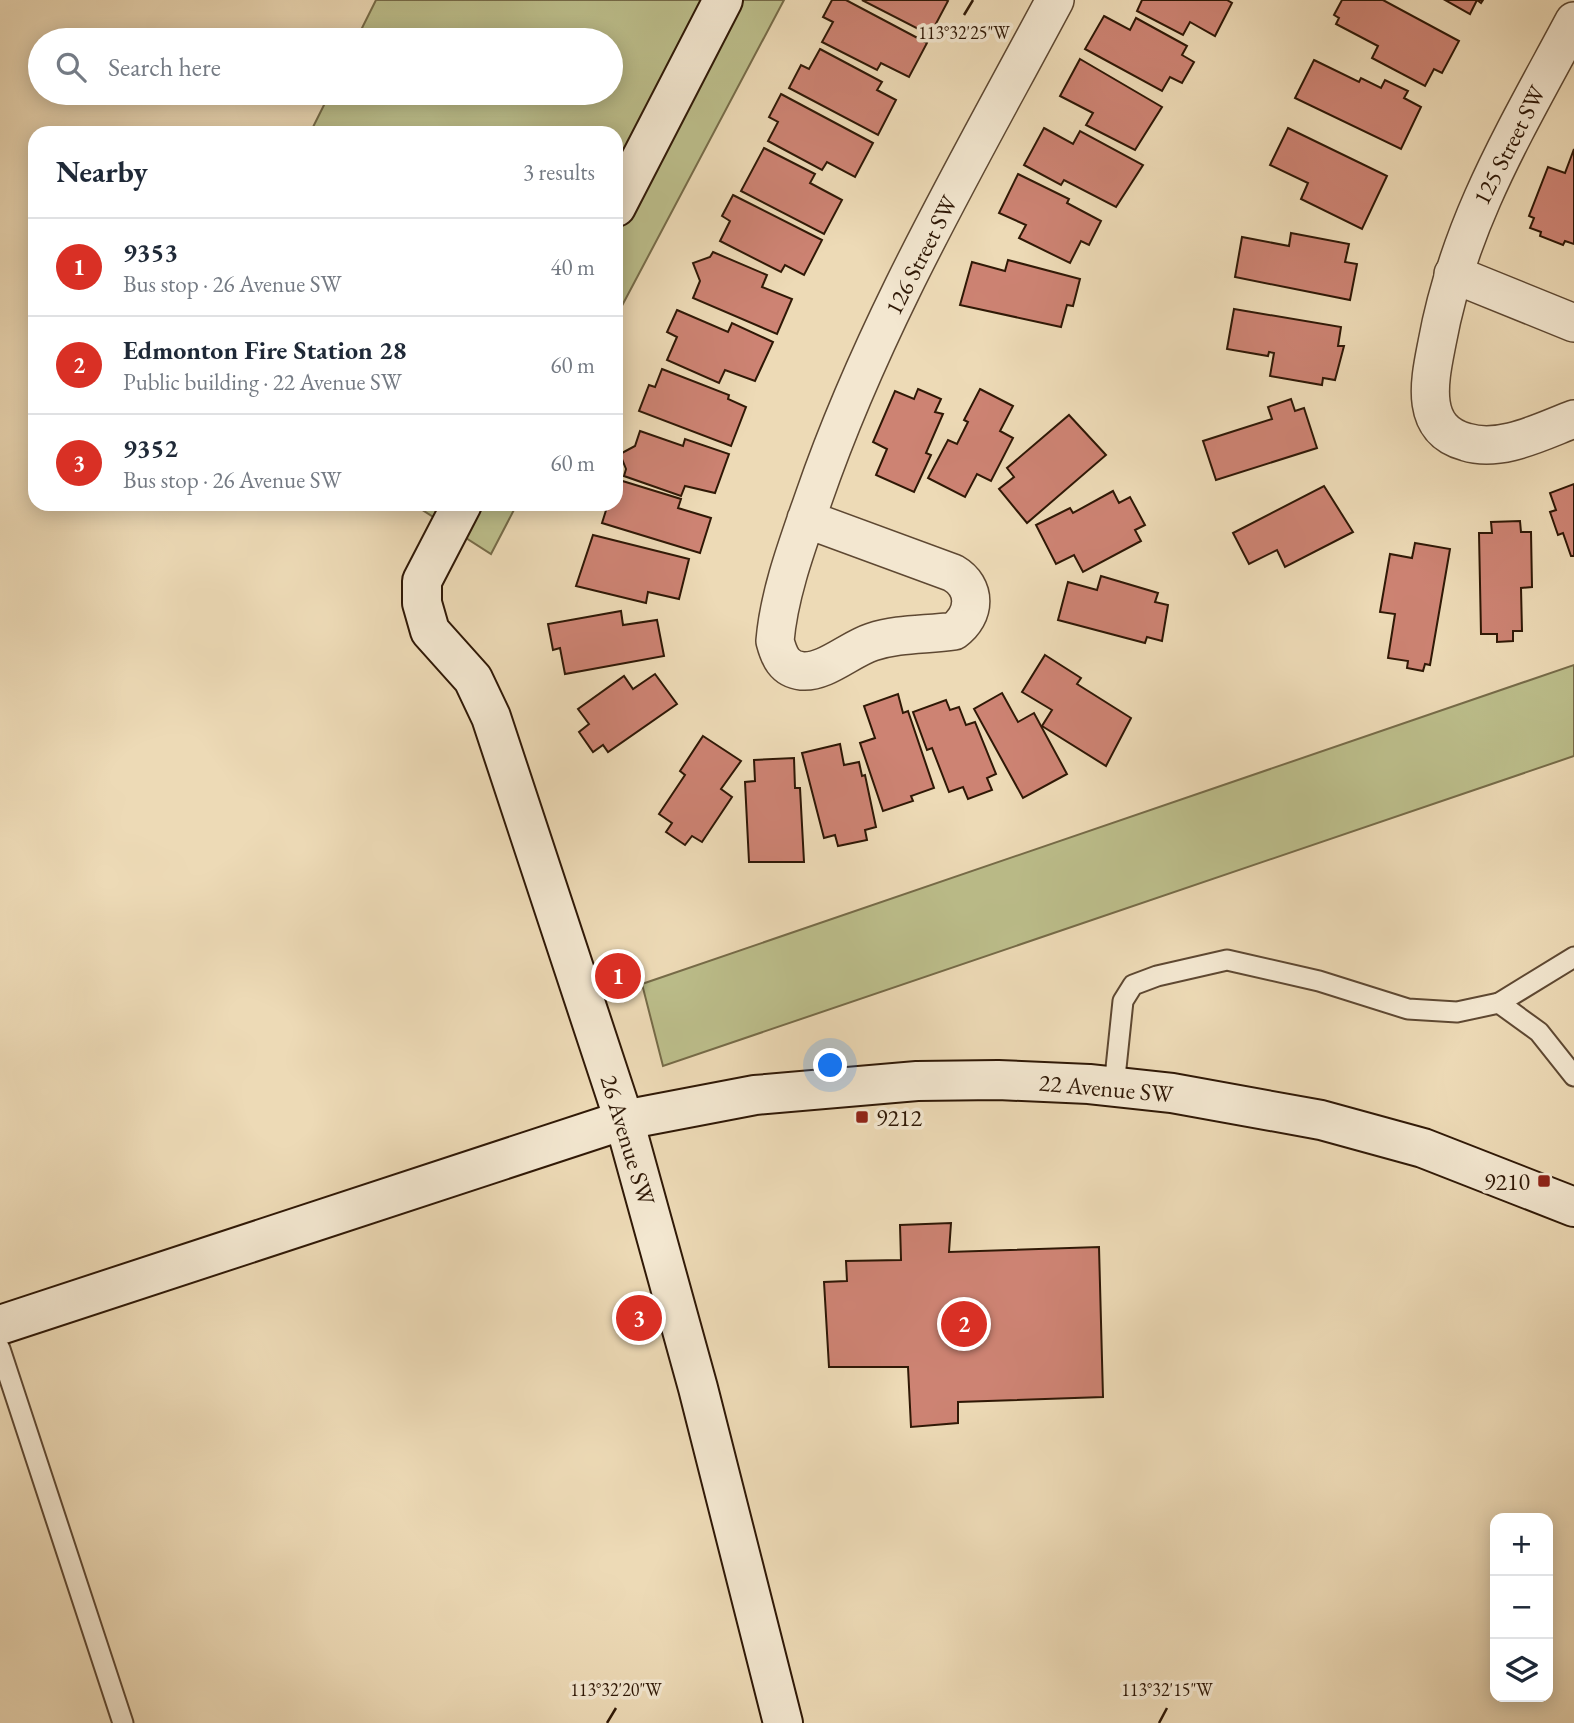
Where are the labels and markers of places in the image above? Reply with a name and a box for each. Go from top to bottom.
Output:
pin: 1 [595,950,641,1002]
place label: 9212 [876,1102,923,1133]
marker: 9212 [854,1109,870,1125]
place label: 9210 [1484,1166,1530,1197]
marker: 9210 [1536,1173,1552,1189]
pin: 3 [616,1292,662,1344]
pin: 2 [941,1298,987,1350]

